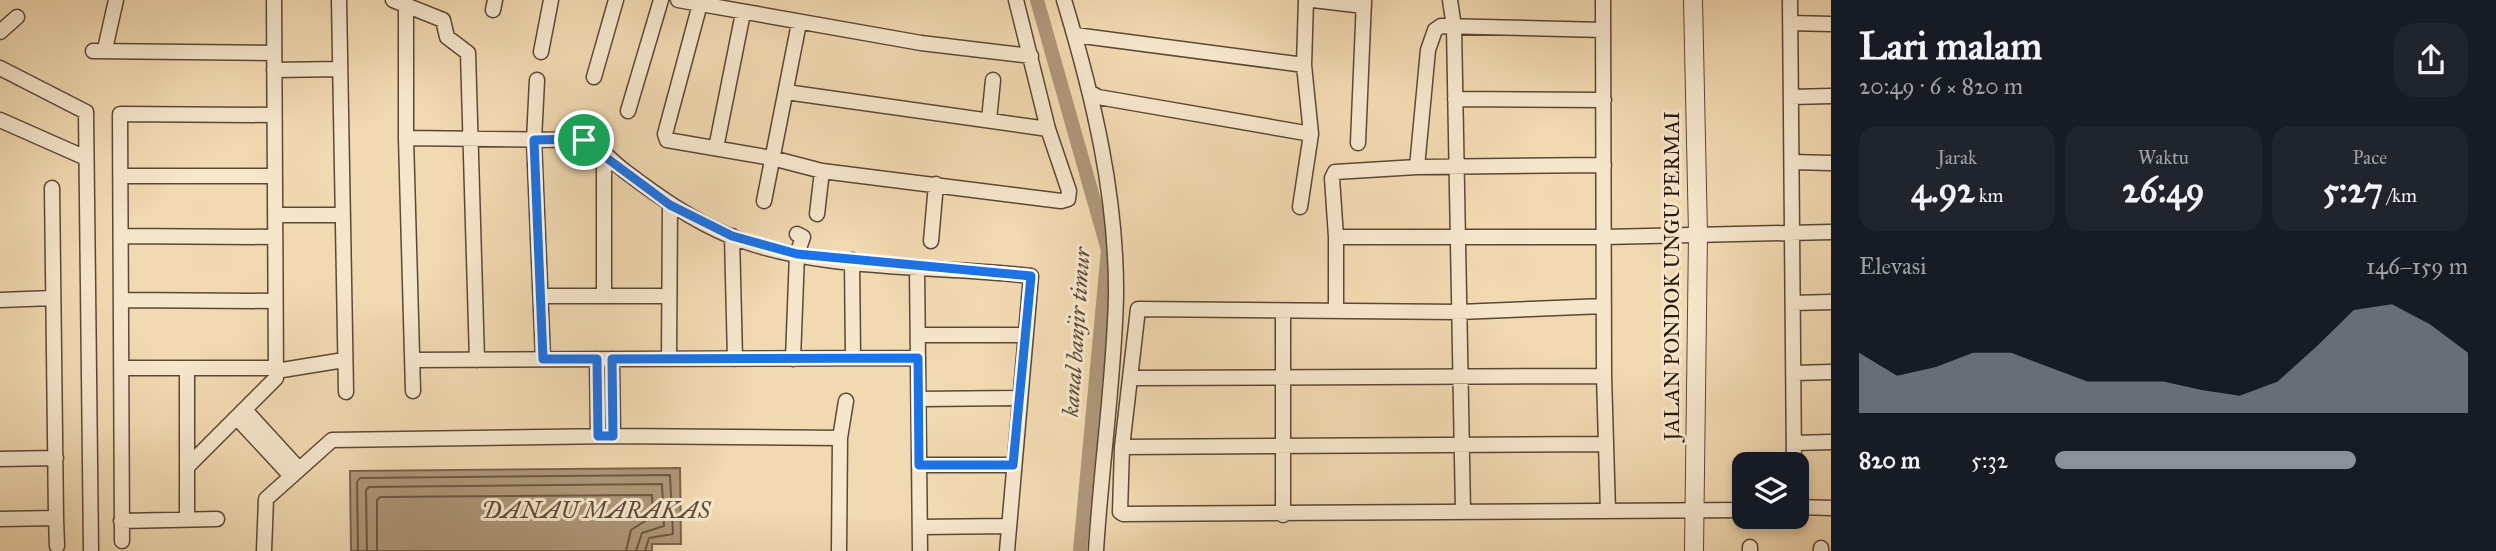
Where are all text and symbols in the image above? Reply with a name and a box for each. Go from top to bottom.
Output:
text: Lari malam [1859,23,2042,69]
button: share [2394,23,2468,97]
text: 20:49 · 6 × 820 m [1859,72,2023,100]
pin [554,110,614,170]
street label: JALAN PONDOK UNGU PERMAI [1659,111,1685,443]
icon: arrive [565,121,603,159]
text: Jarak [1938,146,1977,169]
text: Waktu [2138,146,2189,169]
text: Pace [2353,146,2387,169]
text: 4.92 [1911,169,1975,212]
text: 26:49 [2122,169,2205,212]
text: 5:27 [2323,169,2383,212]
text: km [1975,184,2003,207]
text: /km [2383,184,2417,207]
water label: kanal banjir timur [1056,245,1096,419]
text: Elevasi [1859,252,1927,280]
text: 146–159 m [2366,252,2468,280]
text: 820 m [1859,446,1920,474]
text: 5:32 [1971,446,2008,474]
map controls [1732,452,1809,529]
button: layers [1732,452,1809,529]
water label: DANAU MARAKAS [481,496,712,524]

